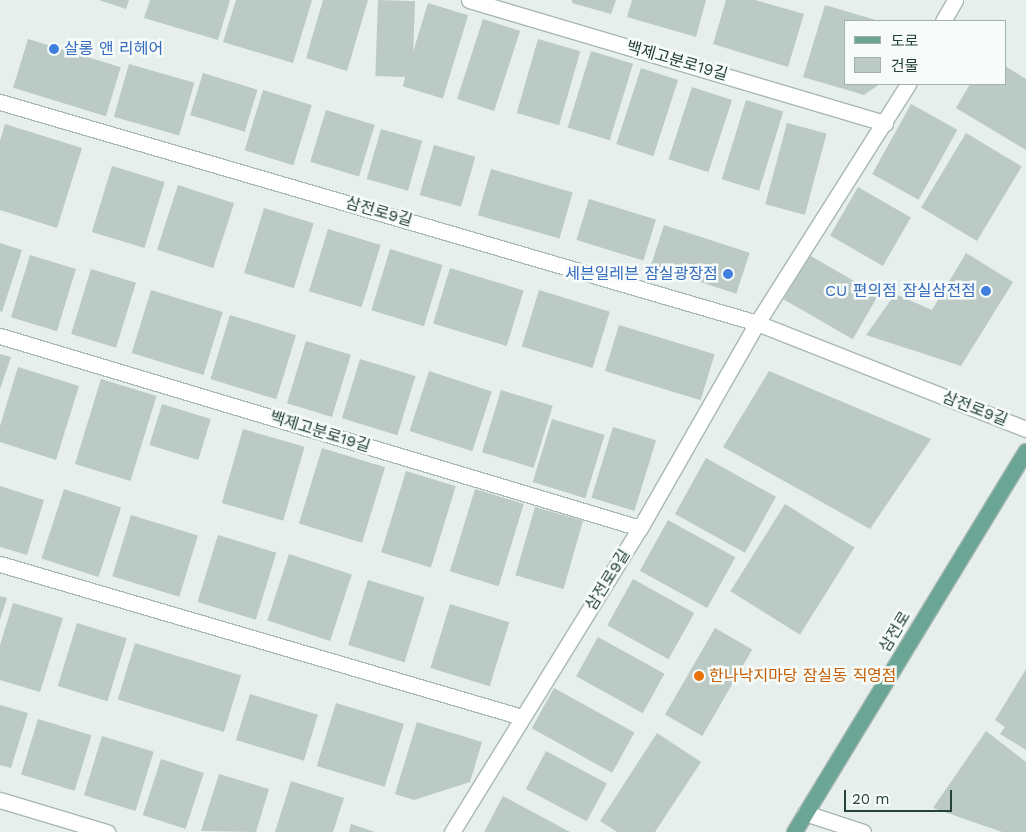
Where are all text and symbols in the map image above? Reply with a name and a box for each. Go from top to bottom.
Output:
legend [844,20,1006,85]
text: 도로 [891,32,919,50]
street label: 백제고분로19길 [624,37,730,85]
place label: 살롱 앤 리헤어 [64,39,163,59]
marker: 살롱 앤 리헤어 [48,43,60,55]
text: 건물 [891,57,919,75]
street label: 삼전로9길 [343,193,415,231]
place label: 세븐일레븐 잠실광장점 [565,264,718,284]
marker: 세븐일레븐 잠실광장점 [722,268,734,280]
place label: CU 편의점 잠실삼전점 [825,281,976,301]
marker: CU 편의점 잠실삼전점 [980,285,992,297]
street label: 삼전로9길 [939,388,1011,430]
street label: 백제고분로19길 [267,408,373,456]
street label: 삼전로9길 [582,546,634,614]
street label: 삼전로 [875,608,915,656]
place label: 한나낙지마당 잠실동 직영점 [709,666,897,686]
marker: 한나낙지마당 잠실동 직영점 [693,670,705,682]
scale bar [846,780,954,812]
text: 20 m [852,790,890,808]

